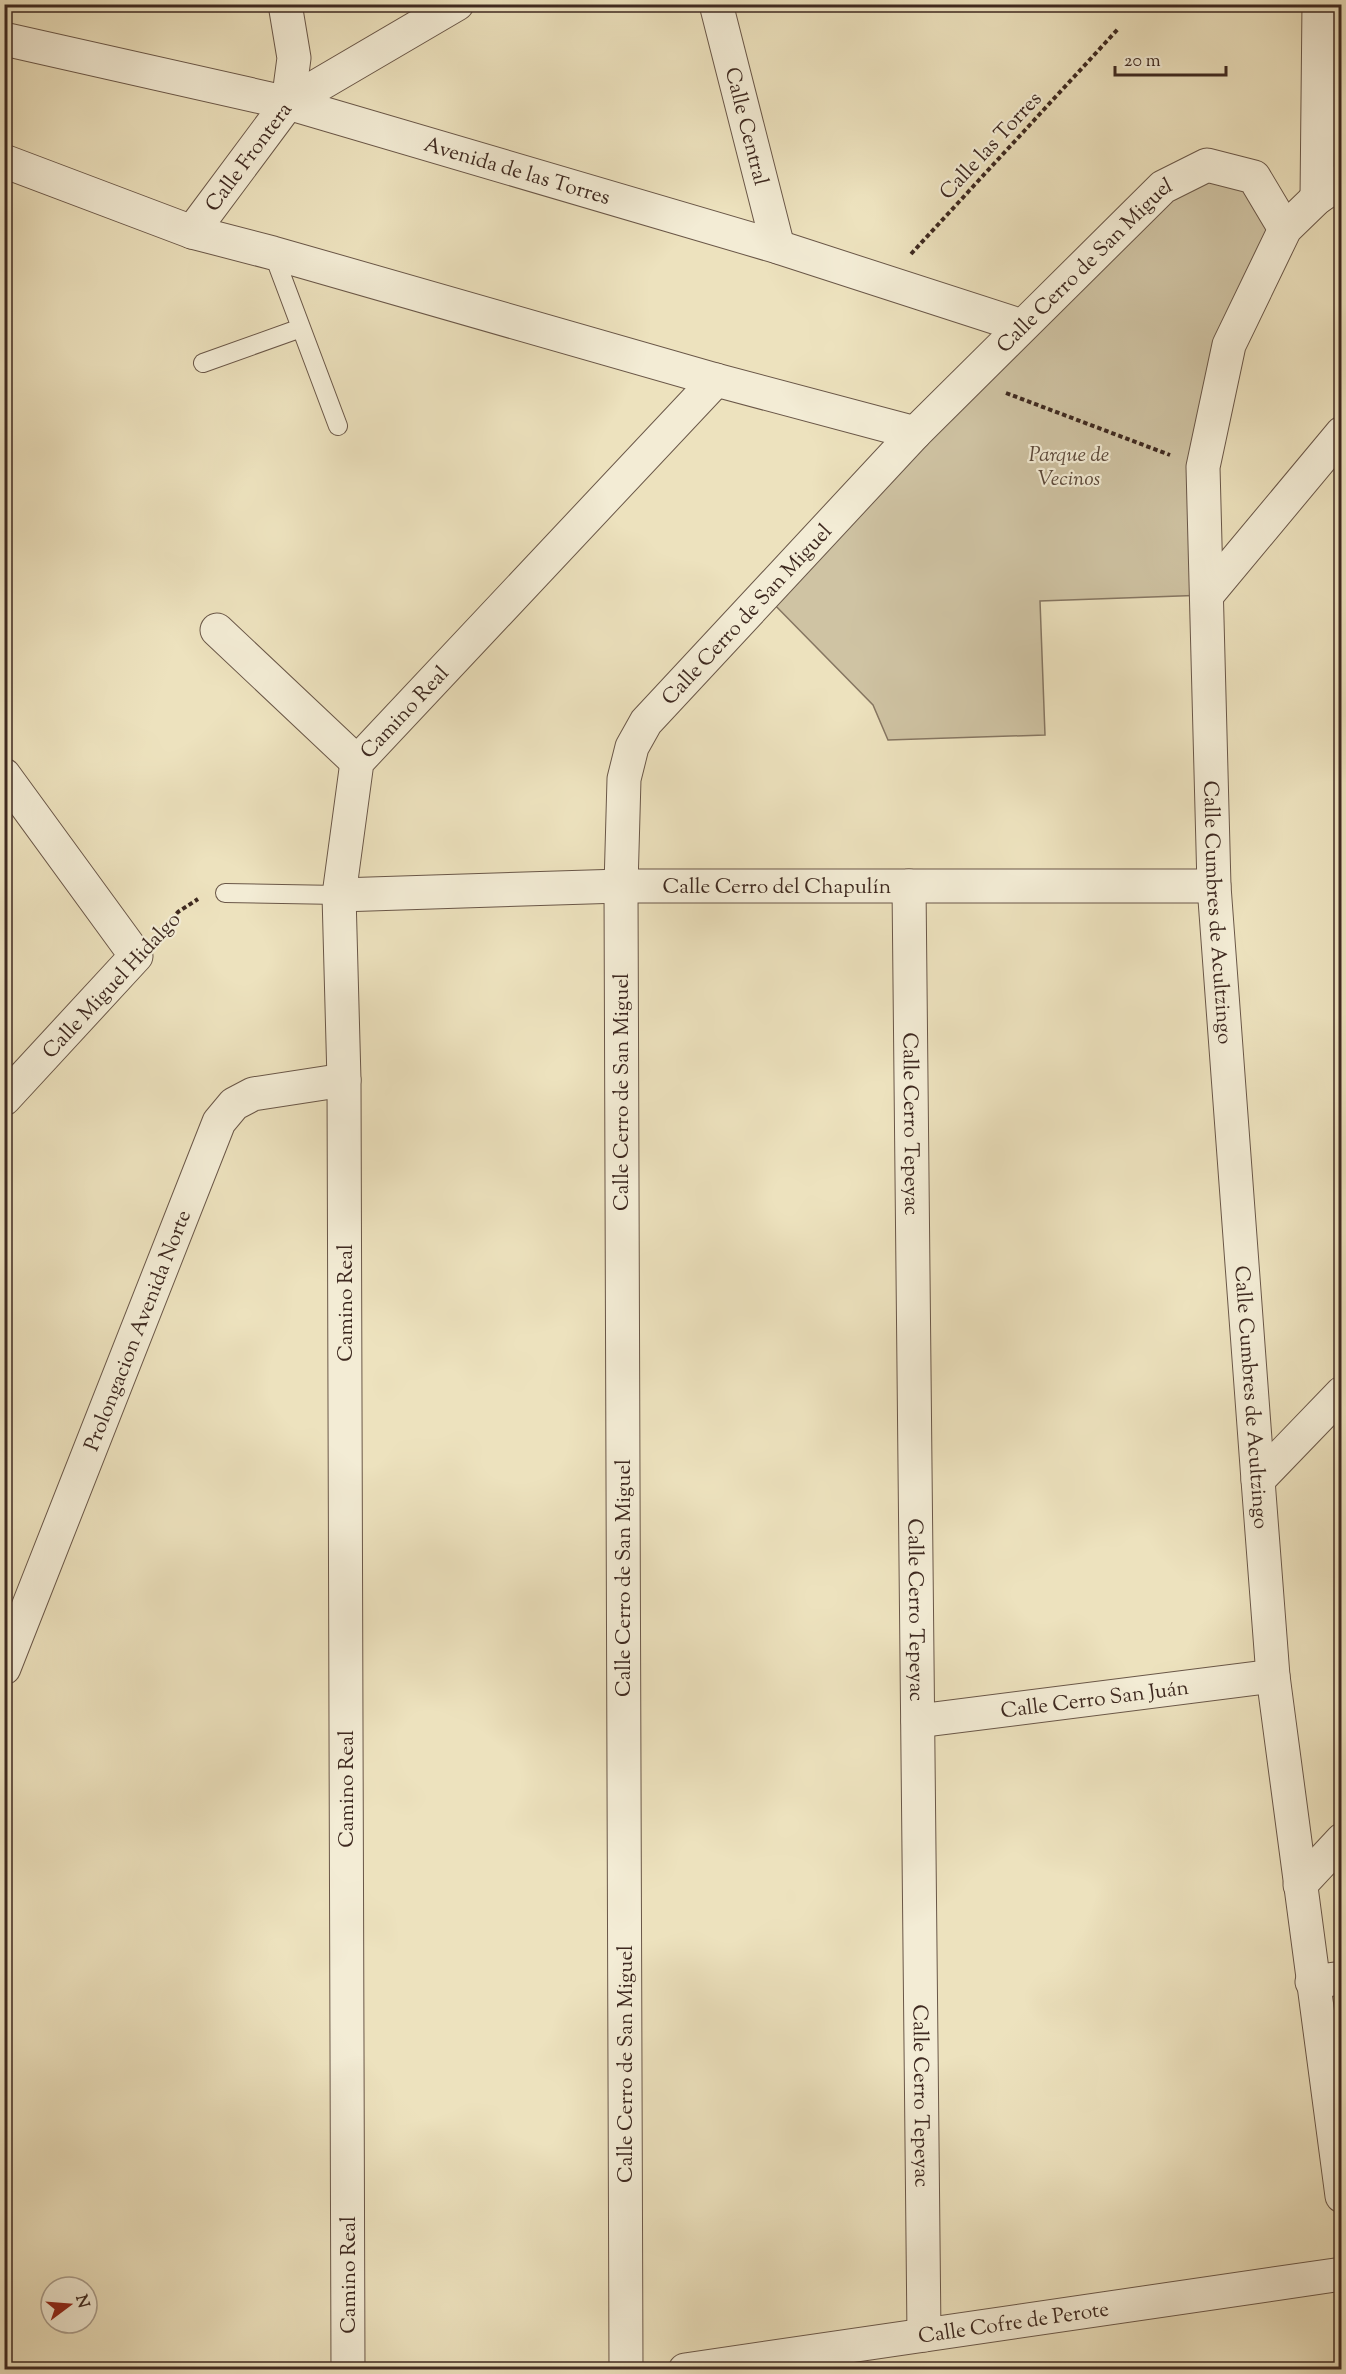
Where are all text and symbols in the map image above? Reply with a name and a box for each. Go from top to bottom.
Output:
scale bar [1115,39,1226,77]
text: 20 m [1124,49,1161,75]
street label: Calle Central [716,64,775,189]
street label: Calle las Torres [933,85,1050,207]
street label: Calle Frontera [199,97,301,219]
street label: Avenida de las Torres [420,131,613,214]
street label: Calle Cerro de San Miguel [991,172,1178,361]
park label: Parque de Vecinos [1029,441,1109,495]
street label: Calle Cerro de San Miguel [656,518,840,713]
street label: Camino Real [354,660,457,766]
street label: Calle Cumbres de Acultzingo [1194,780,1239,1045]
street label: Calle Cerro del Chapulín [663,873,891,903]
street label: Calle Miguel Hidalgo [36,906,189,1066]
street label: Calle Cerro de San Miguel [608,973,638,1211]
street label: Calle Cerro Tepeyac [894,1032,925,1216]
street label: Prolongacion Avenida Norte [78,1206,200,1456]
street label: Camino Real [332,1244,362,1362]
street label: Calle Cumbres de Acultzingo [1225,1264,1275,1530]
street label: Calle Cerro de San Miguel [610,1459,640,1697]
street label: Calle Cerro Tepeyac [899,1518,930,1702]
street label: Calle Cerro San Juán [999,1674,1191,1727]
street label: Camino Real [333,1730,363,1848]
street label: Calle Cerro de San Miguel [612,1945,642,2183]
street label: Calle Cerro Tepeyac [904,2004,935,2188]
street label: Camino Real [335,2216,365,2334]
north arrow [39,2275,99,2335]
text: N [68,2292,94,2311]
street label: Calle Cofre de Perote [916,2295,1111,2353]

